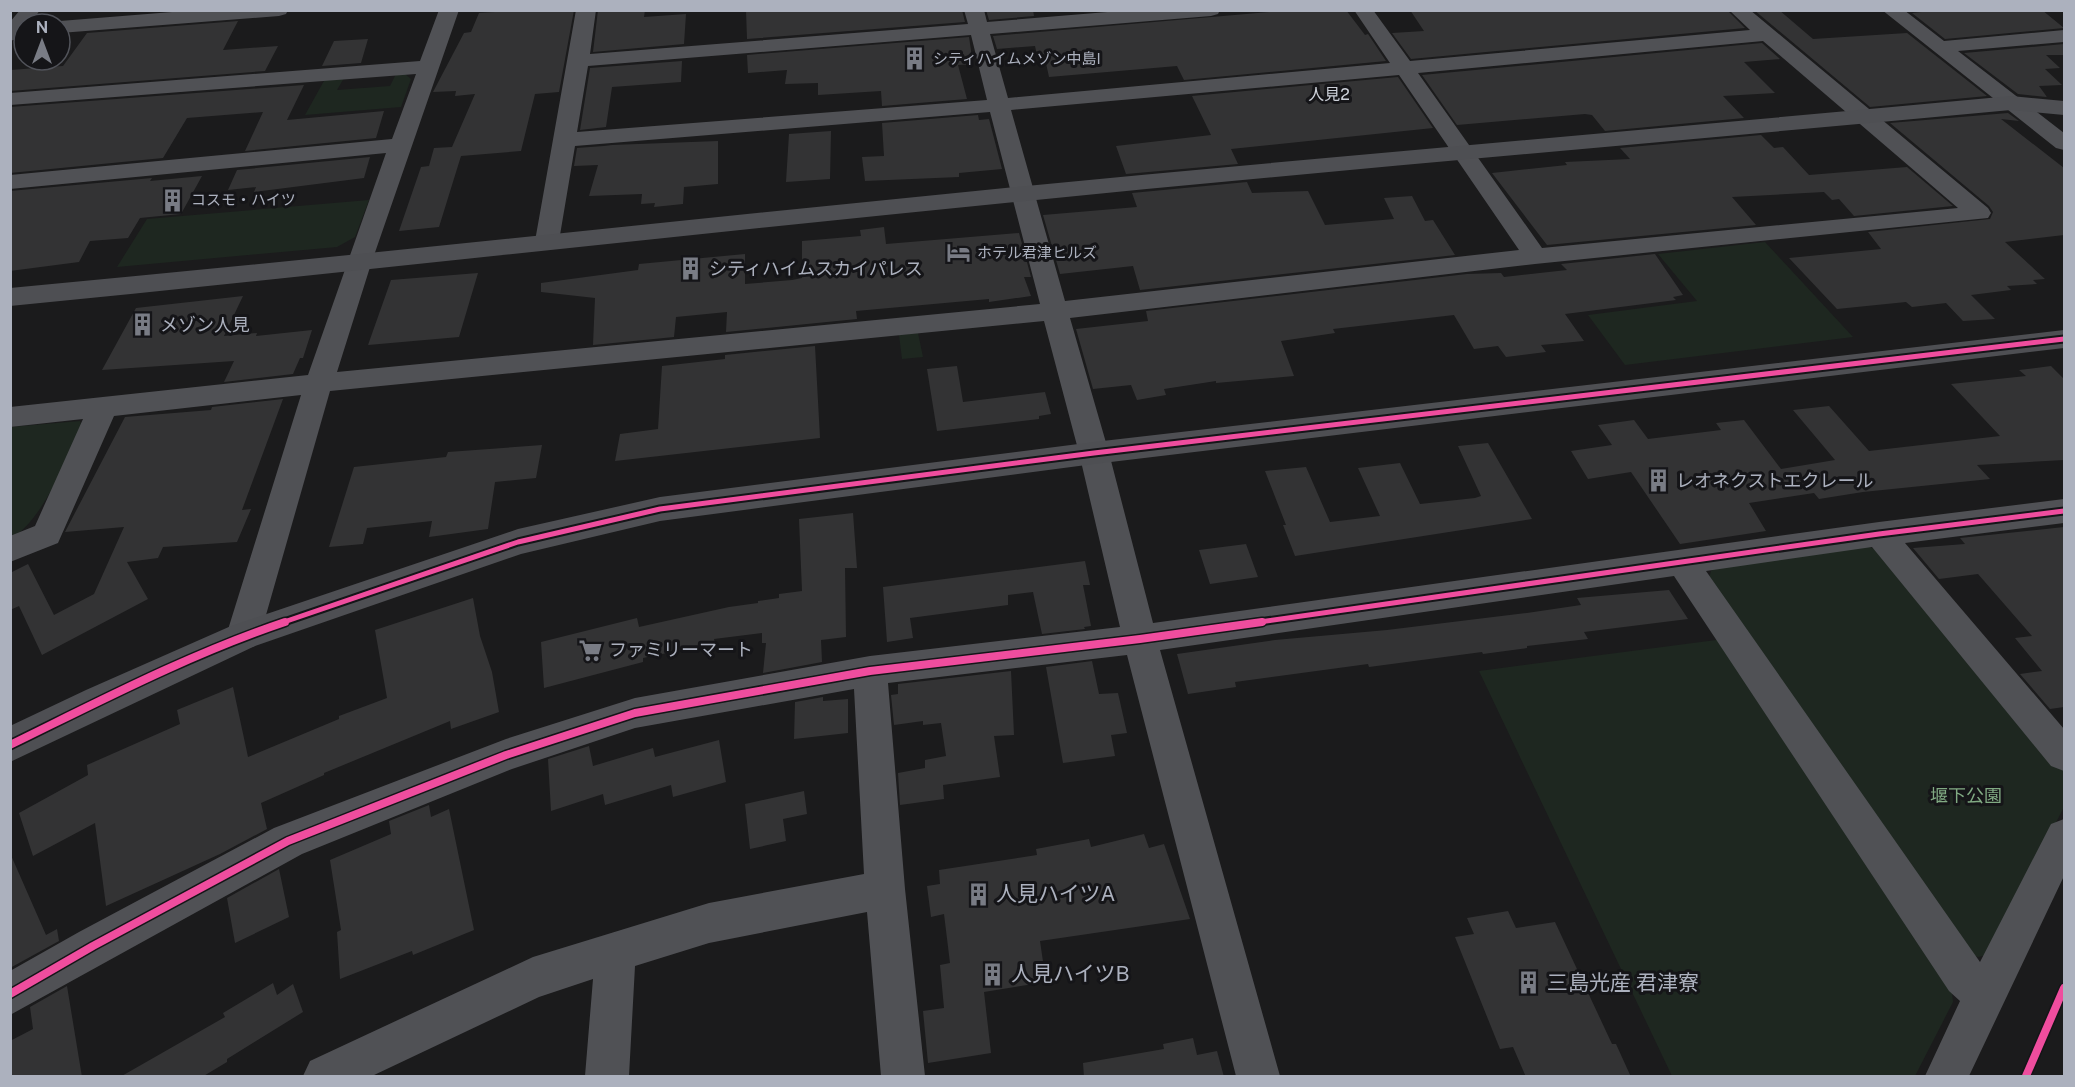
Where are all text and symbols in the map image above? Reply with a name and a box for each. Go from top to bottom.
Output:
north arrow [12,12,72,72]
text: N [36,18,48,37]
building icon: シティハイムメゾン中島I [902,46,928,72]
place label: シティハイムメゾン中島I [933,50,1101,67]
district label: 人見2 [1308,85,1350,104]
building icon: コスモ・ハイツ [160,187,186,213]
place label: コスモ・ハイツ [191,191,296,208]
hotel icon: ホテル君津ヒルズ [946,240,972,266]
place label: ホテル君津ヒルズ [977,244,1097,261]
building icon: シティハイムスカイパレス [678,256,704,282]
place label: シティハイムスカイパレス [709,258,923,279]
building icon: メゾン人見 [129,312,155,338]
place label: メゾン人見 [160,314,250,335]
building icon: レオネクストエクレール [1645,468,1671,494]
place label: レオネクストエクレール [1676,470,1873,491]
supermarket icon: ファミリーマート [578,637,604,663]
place label: ファミリーマート [609,639,753,660]
park label: 堰下公園 [1930,785,2002,806]
building icon: 人見ハイツA [965,881,991,907]
place label: 人見ハイツA [996,881,1116,906]
building icon: 人見ハイツB [980,961,1006,987]
place label: 人見ハイツB [1011,961,1130,986]
building icon: 三島光産 君津寮 [1516,970,1542,996]
place label: 三島光産 君津寮 [1547,970,1699,995]

